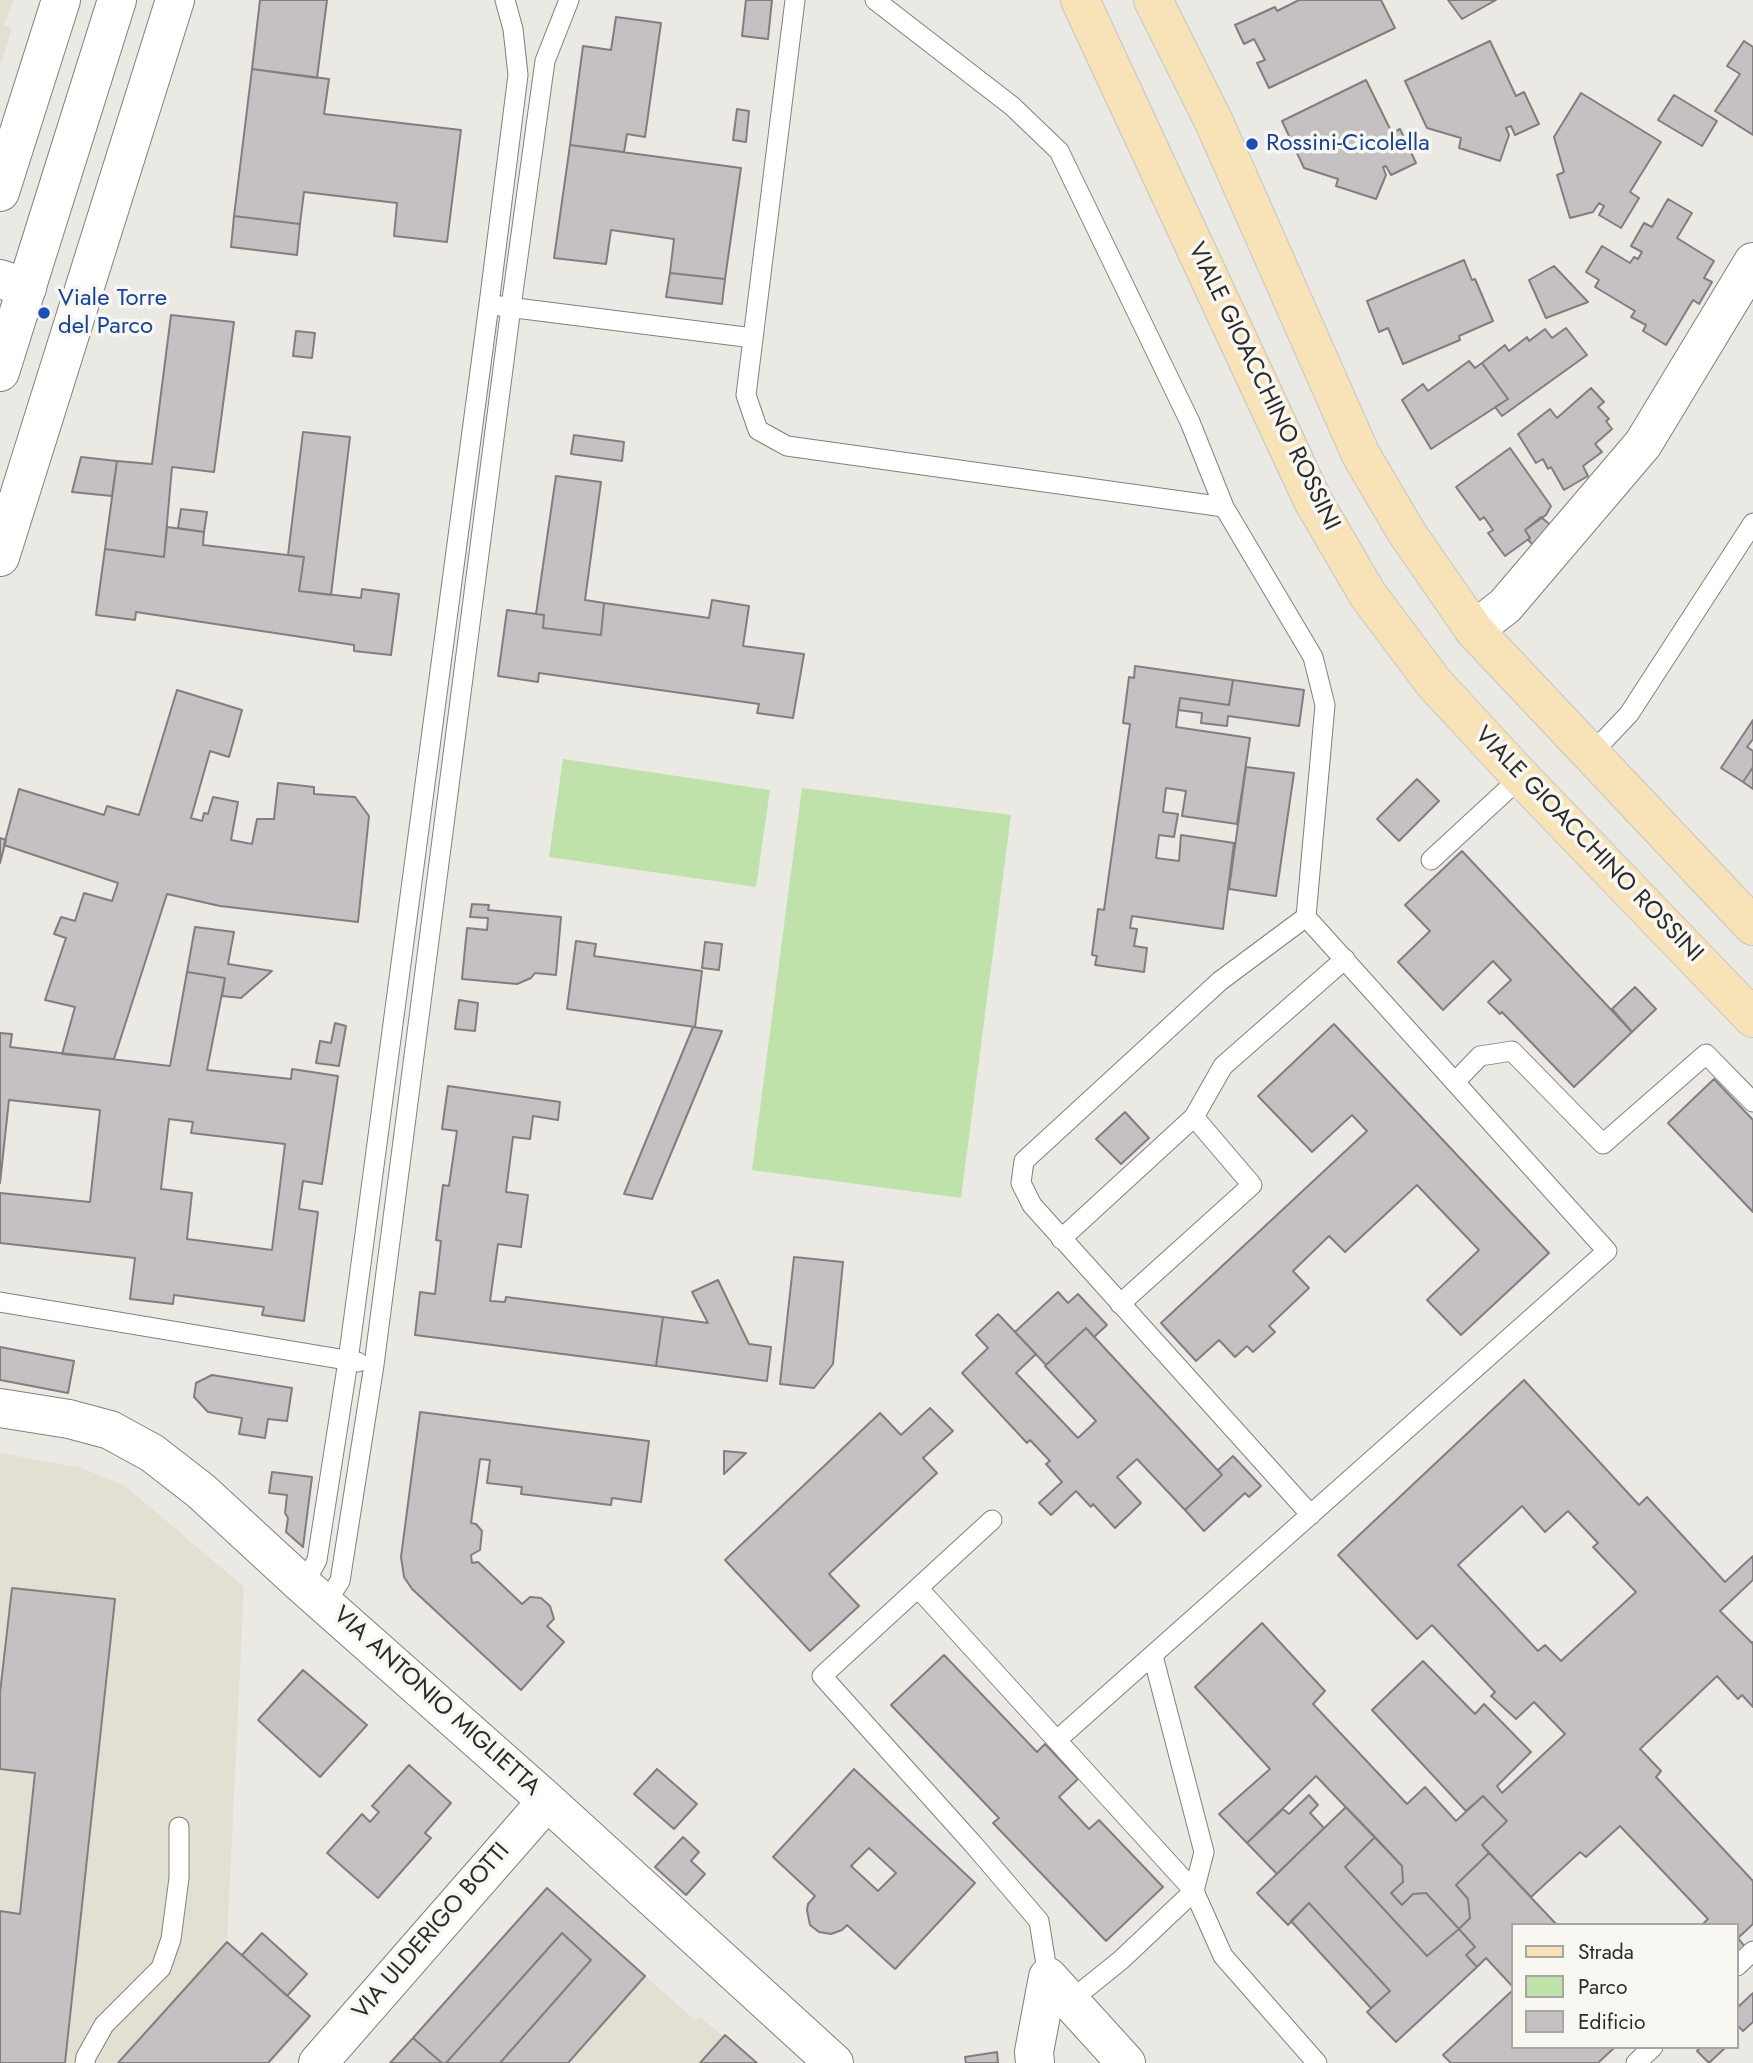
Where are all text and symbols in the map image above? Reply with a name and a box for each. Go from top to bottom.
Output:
place label: Rossini-Cicolella [1266,130,1430,158]
marker: Rossini-Cicolella [1244,136,1260,152]
street label: VIALE GIOACCHINO ROSSINI [1181,239,1345,535]
place label: Viale Torre del Parco [58,285,167,341]
marker: Viale Torre del Parco [36,305,52,321]
street label: VIALE GIOACCHINO ROSSINI [1468,721,1708,969]
street label: VIA ANTONIO MIGLIETTA [326,1601,546,1803]
street label: VIA ULDERIGO BOTTI [347,1838,517,2026]
legend [1512,1923,1739,2049]
text: Strada [1578,1937,1634,1967]
text: Parco [1578,1972,1627,2002]
text: Edificio [1578,2007,1645,2037]

